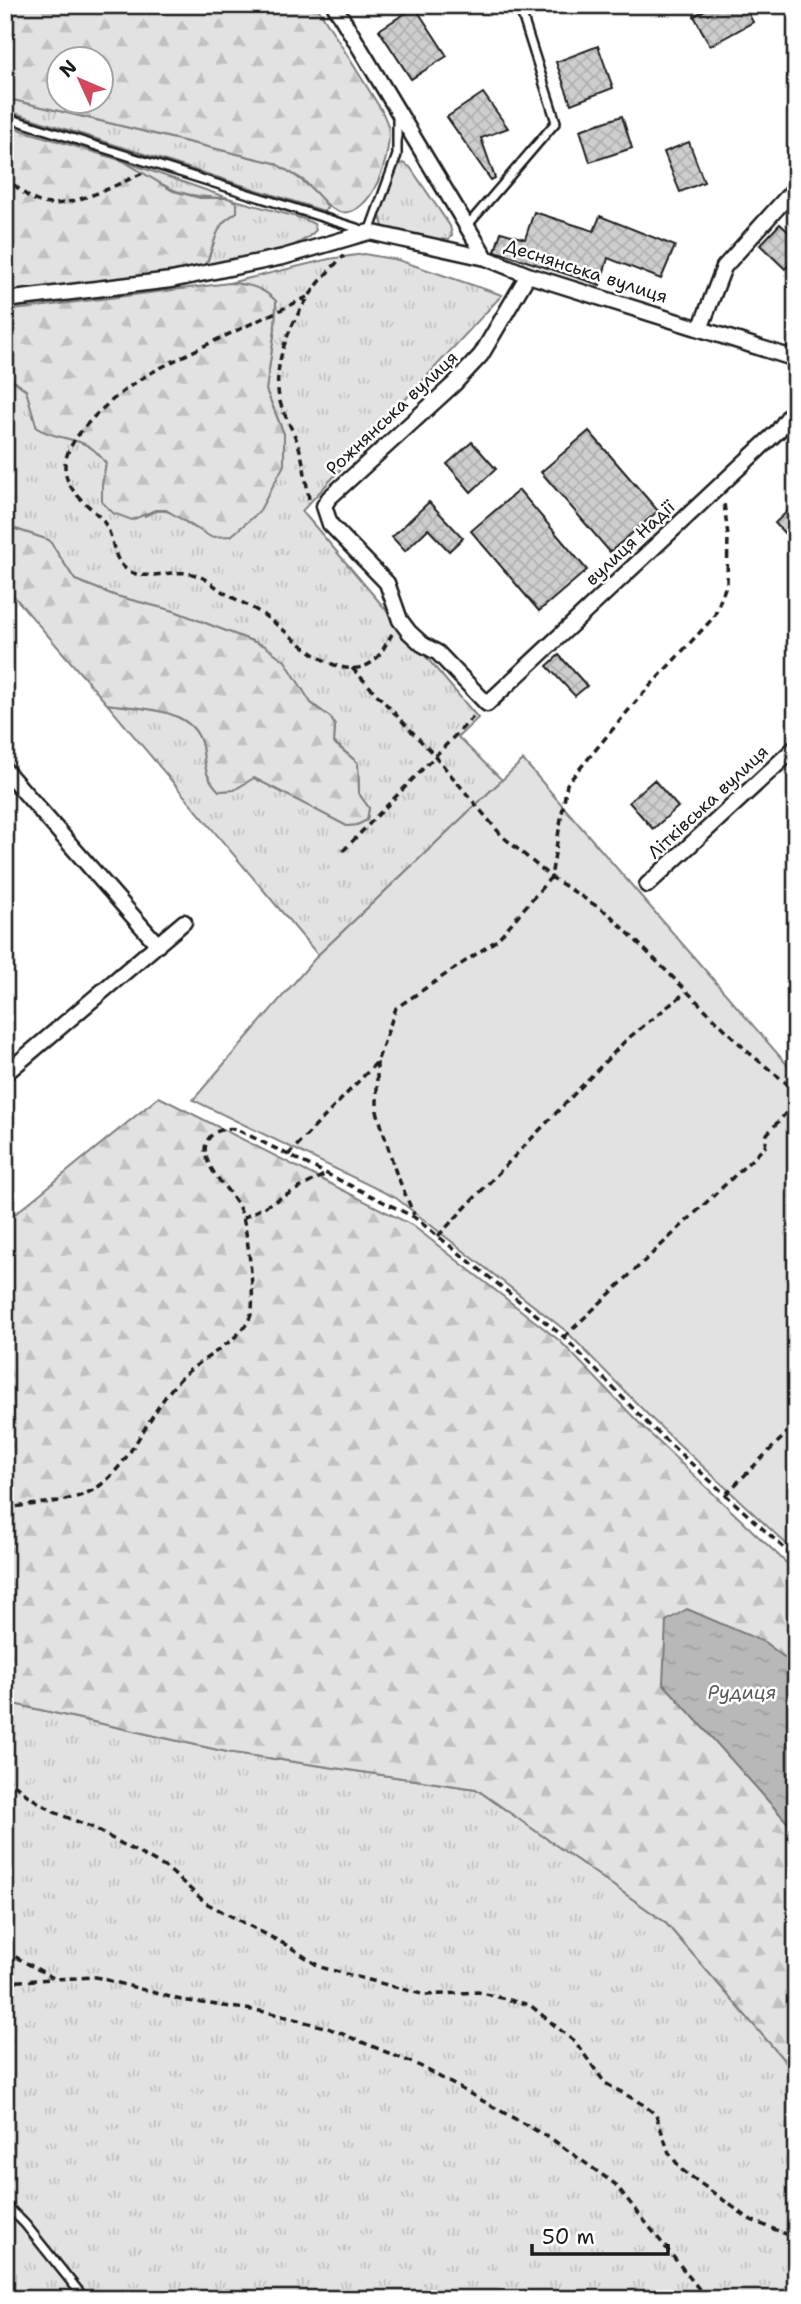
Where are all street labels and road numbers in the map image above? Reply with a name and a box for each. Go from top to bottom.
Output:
street label: Деснянська вулиця [501,233,671,309]
street label: Рожнянська вулиця [321,345,463,481]
street label: вулиця Надії [580,494,681,591]
street label: Літківська вулиця [642,740,774,864]

